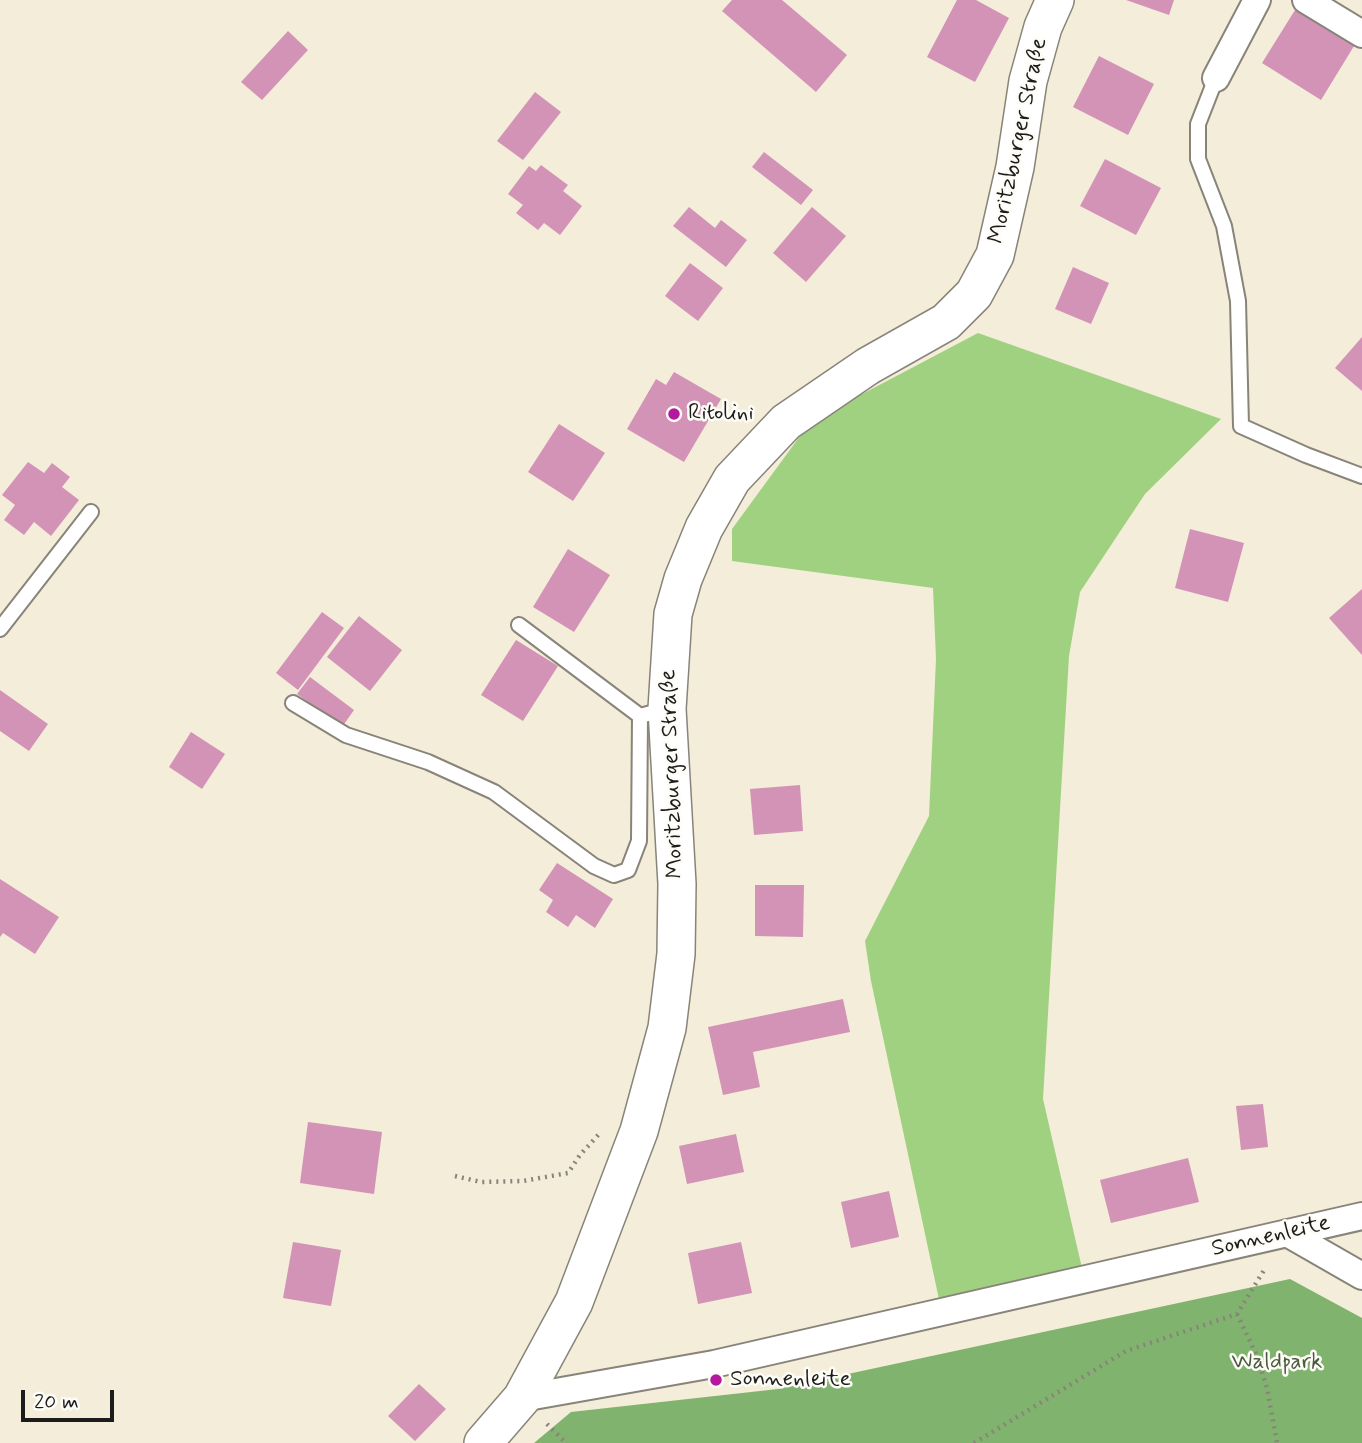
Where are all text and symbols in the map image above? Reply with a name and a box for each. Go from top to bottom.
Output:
street label: Moritzburger Straße [984,36,1054,246]
place label: Ritolini [688,400,754,428]
marker: Ritolini [666,406,682,422]
street label: Moritzburger Straße [656,669,690,879]
street label: Sonnenleite [1209,1210,1333,1264]
park label: Waldpark [1232,1349,1322,1377]
place label: Sonnenleite [730,1366,851,1394]
marker: Sonnenleite [708,1372,724,1388]
scale bar [24,1376,117,1420]
text: 20 m [34,1388,79,1416]

